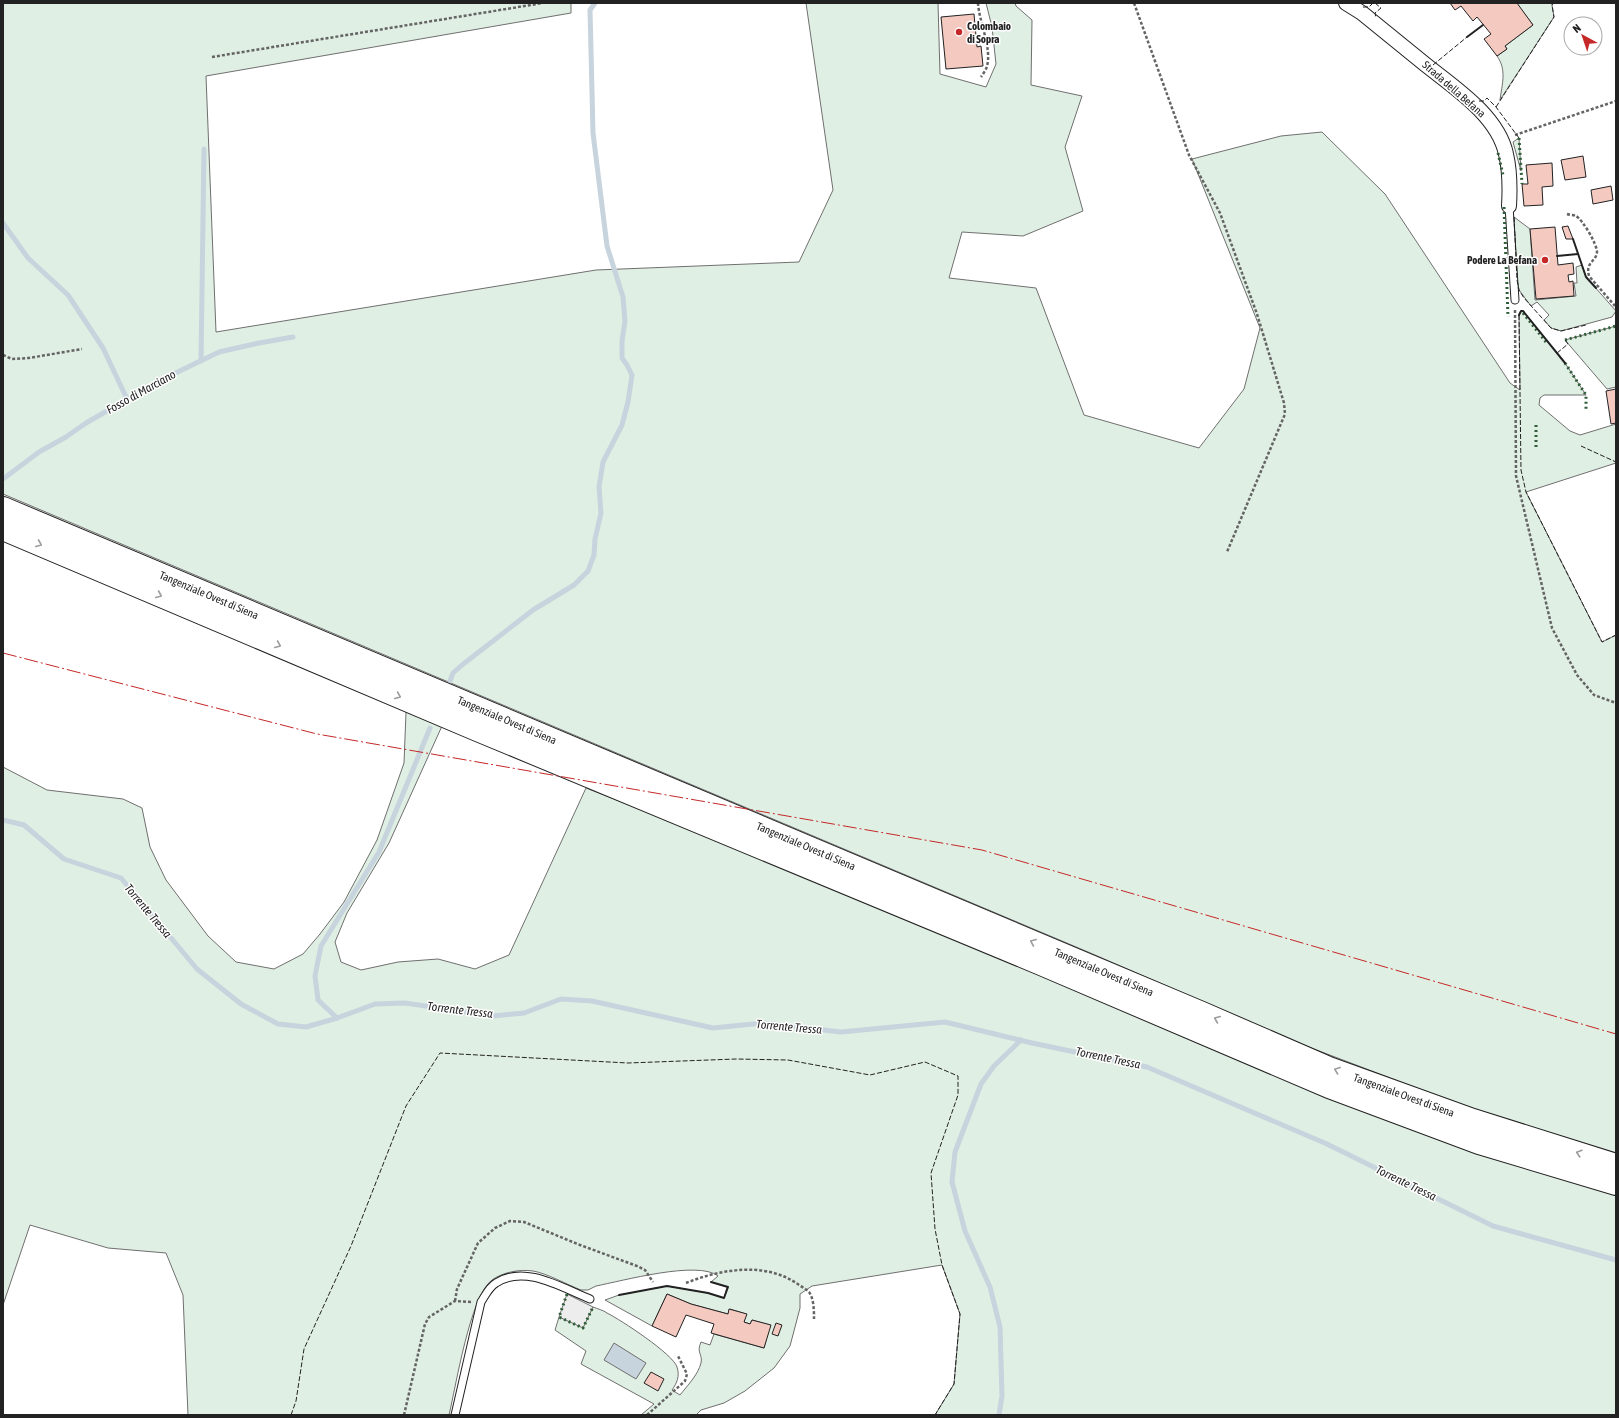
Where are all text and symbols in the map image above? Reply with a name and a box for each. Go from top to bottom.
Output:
north arrow [1563,16,1603,56]
place label: Colombaio di Sopra [967,20,1011,45]
text: N [1570,22,1583,35]
marker: Colombaio di Sopra [954,27,964,37]
street label: Strada della Befana [1420,58,1488,120]
place label: Podere La Befana [1467,254,1537,266]
marker: Podere La Befana [1540,255,1550,265]
water label: Fosso di Marciano [104,367,178,417]
one-way arrow [34,539,42,547]
street label: Tangenziale Ovest di Siena [158,569,260,621]
one-way arrow [155,590,162,598]
one-way arrow [275,641,282,649]
one-way arrow [394,691,402,699]
street label: Tangenziale Ovest di Siena [456,694,558,746]
street label: Tangenziale Ovest di Siena [755,820,857,872]
water label: Torrente Tressa [121,881,175,941]
one-way arrow [1029,939,1037,947]
street label: Tangenziale Ovest di Siena [1053,946,1155,998]
water label: Torrente Tressa [426,999,494,1021]
one-way arrow [1214,1016,1221,1024]
water label: Torrente Tressa [756,1017,823,1037]
water label: Torrente Tressa [1074,1044,1142,1072]
one-way arrow [1333,1067,1340,1075]
street label: Tangenziale Ovest di Siena [1352,1071,1456,1119]
one-way arrow [1575,1150,1582,1158]
water label: Torrente Tressa [1373,1162,1439,1204]

